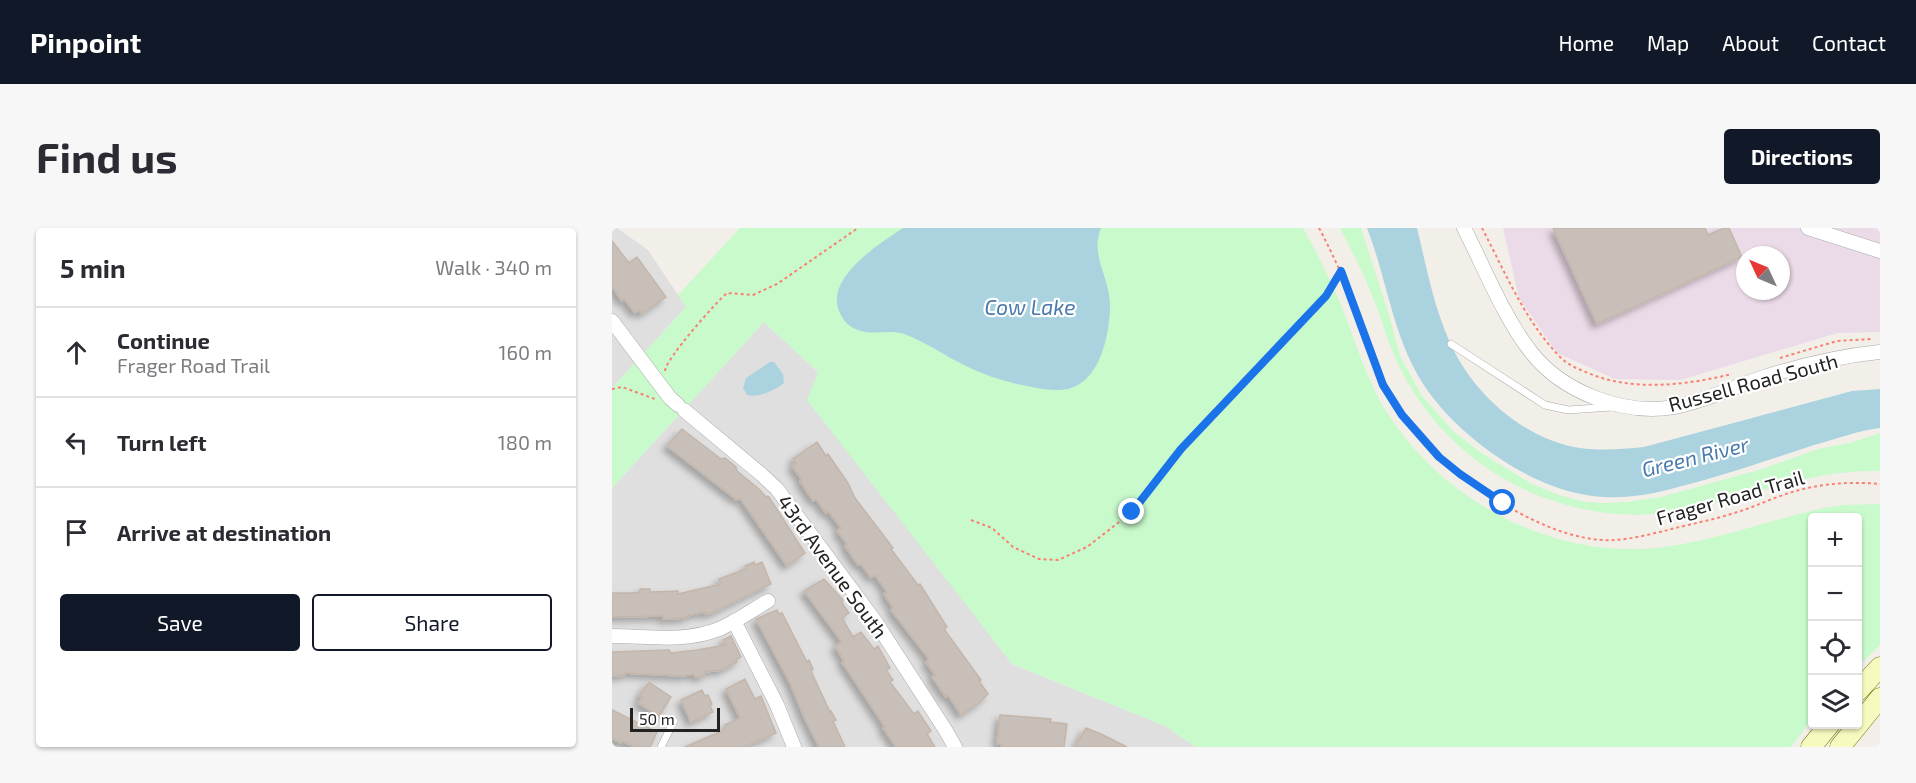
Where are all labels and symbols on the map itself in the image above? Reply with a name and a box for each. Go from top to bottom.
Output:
north arrow [1736,246,1790,300]
water label: Cow Lake [985,294,1075,319]
street label: Russell Road South [1666,348,1840,416]
water label: Green River [1639,430,1752,481]
street label: Frager Road Trail [1653,464,1807,530]
route start [1489,489,1515,515]
street label: 43rd Avenue South [773,490,893,642]
route end [1118,498,1144,524]
scale bar [630,705,720,732]

